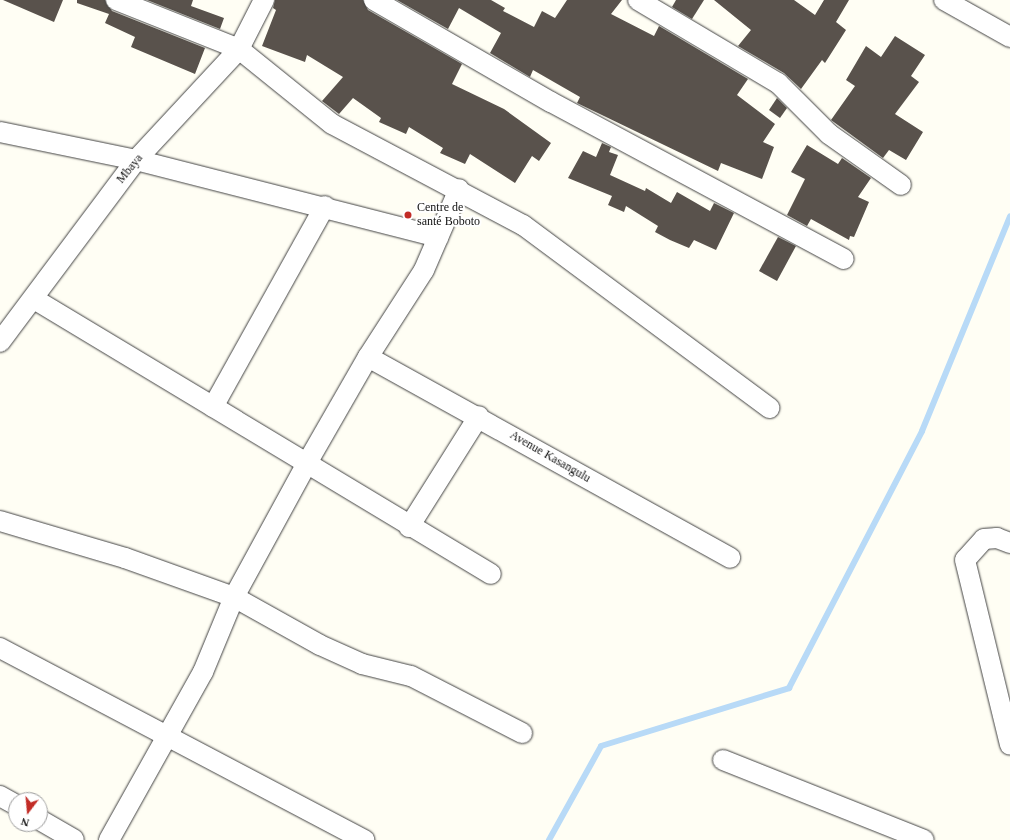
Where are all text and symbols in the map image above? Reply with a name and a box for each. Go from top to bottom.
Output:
street label: Mbaya [114,152,146,186]
place label: Centre de santé Boboto [417,201,480,229]
marker: Centre de santé Boboto [402,209,414,221]
street label: Avenue Kasangulu [507,428,593,486]
north arrow [8,792,48,832]
text: N [19,816,30,829]

